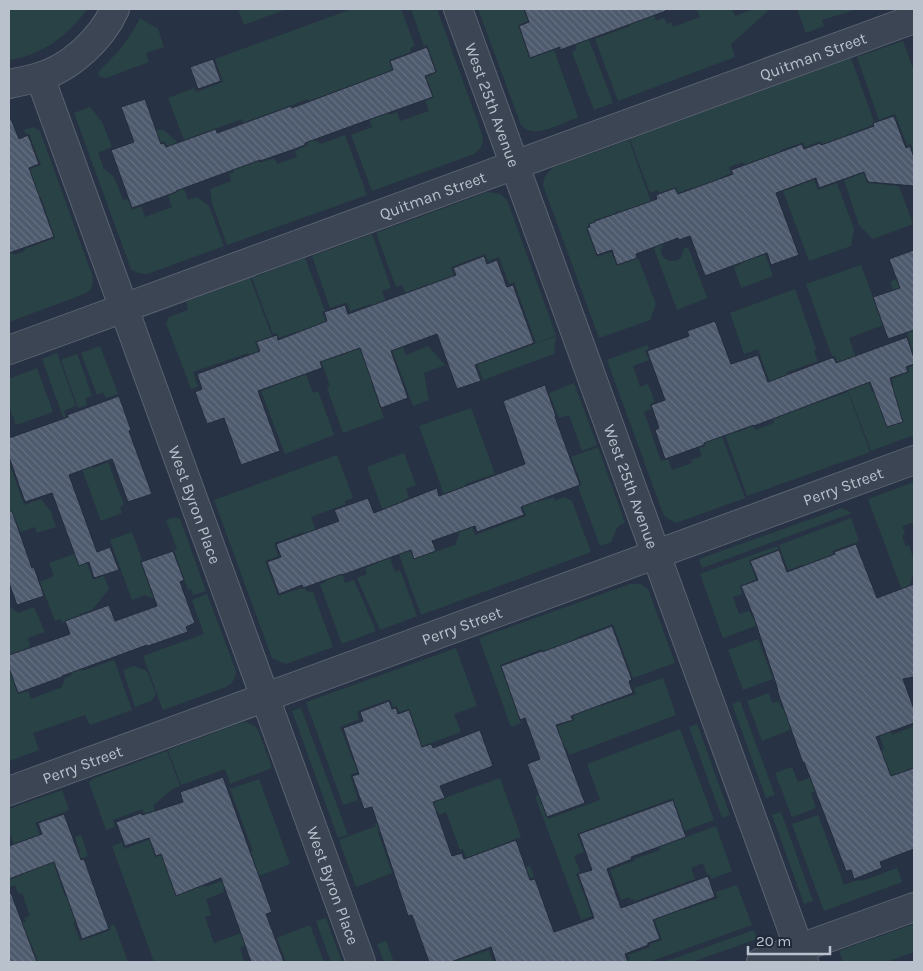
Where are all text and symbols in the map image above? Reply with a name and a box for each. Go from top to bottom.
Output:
street label: Quitman Street [757,28,869,85]
street label: West 25th Avenue [461,40,524,170]
street label: Quitman Street [377,167,489,224]
street label: West 25th Avenue [600,422,662,551]
street label: West Byron Place [165,443,225,567]
street label: Perry Street [800,463,886,510]
street label: Perry Street [419,603,505,649]
street label: Perry Street [40,741,125,788]
street label: West Byron Place [303,824,363,947]
scale bar [748,924,830,956]
text: 20 m [756,932,791,950]

